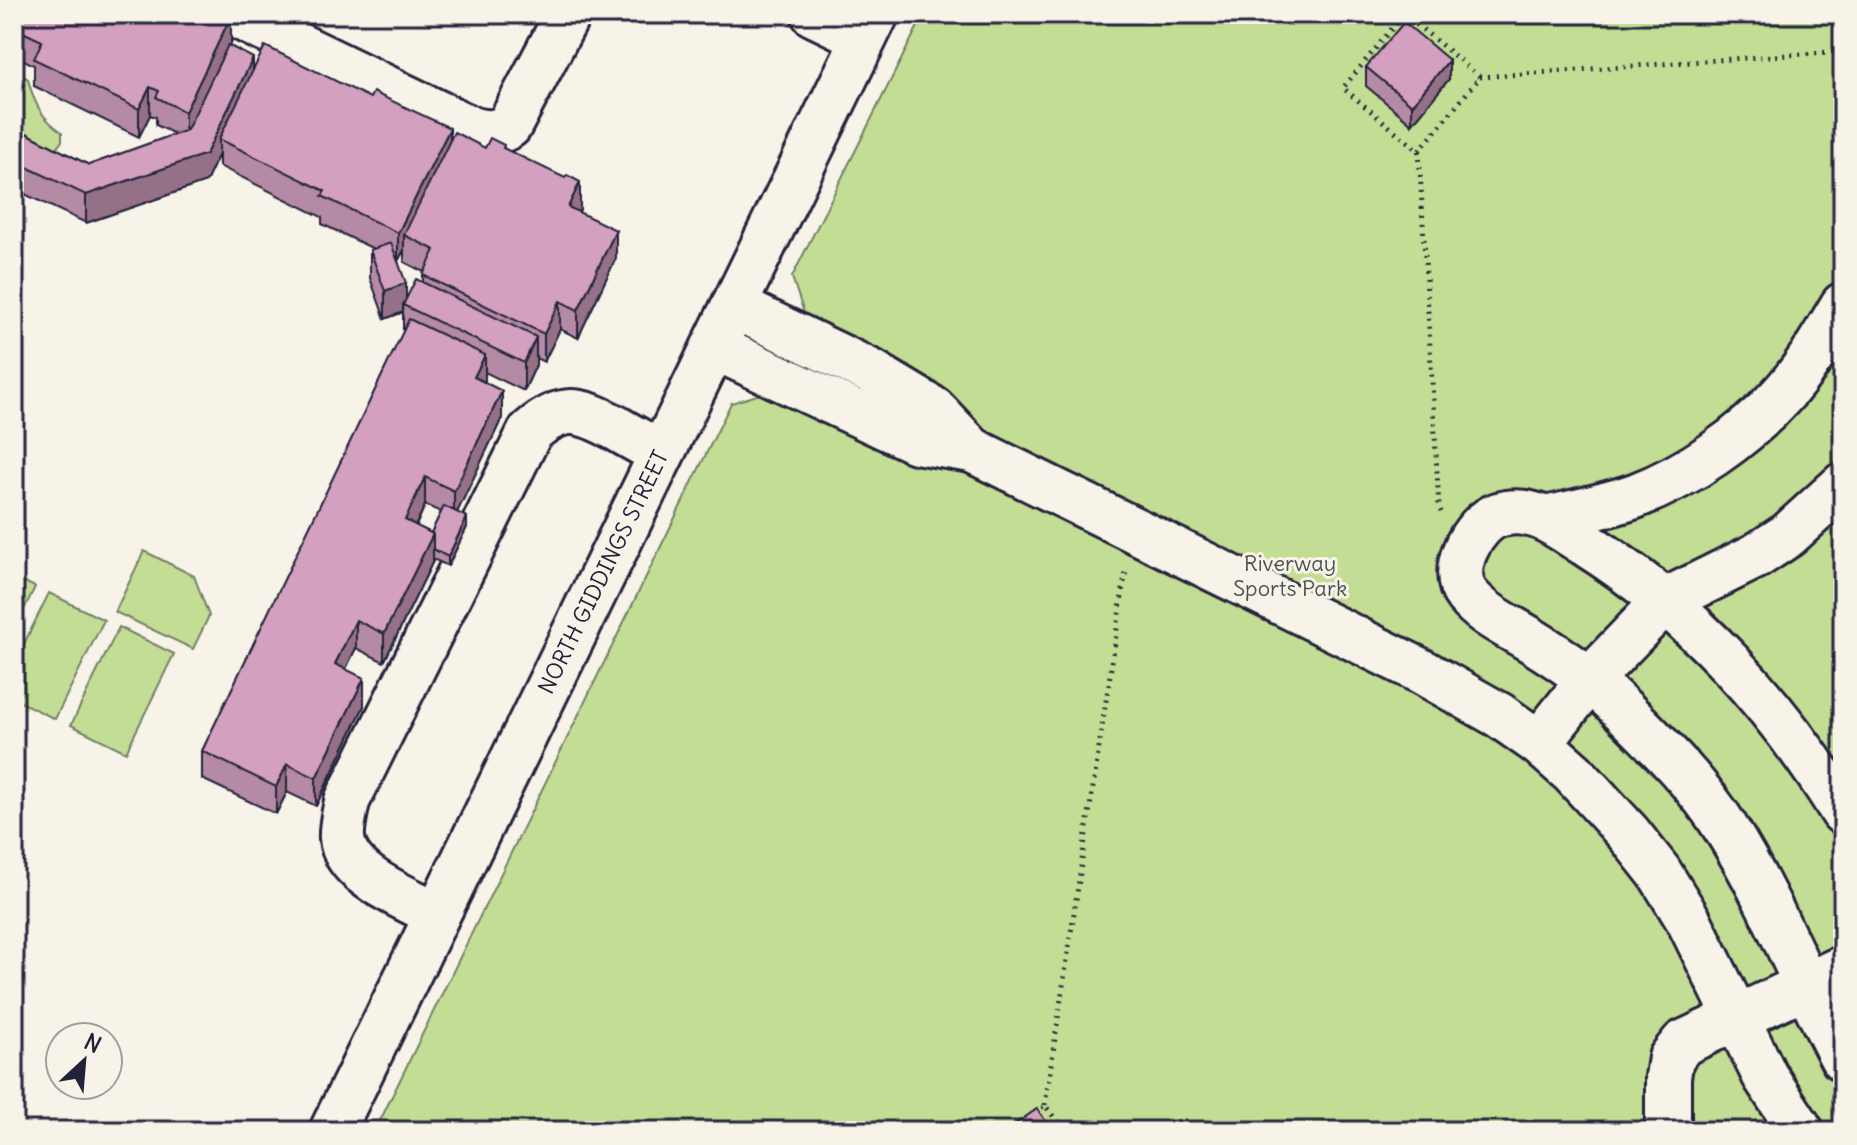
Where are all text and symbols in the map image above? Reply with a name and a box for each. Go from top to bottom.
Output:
street label: NORTH GIDDINGS STREET [532,446,674,698]
park label: Riverway Sports Park [1233,549,1347,602]
north arrow [44,1021,124,1101]
text: N [80,1027,106,1059]

